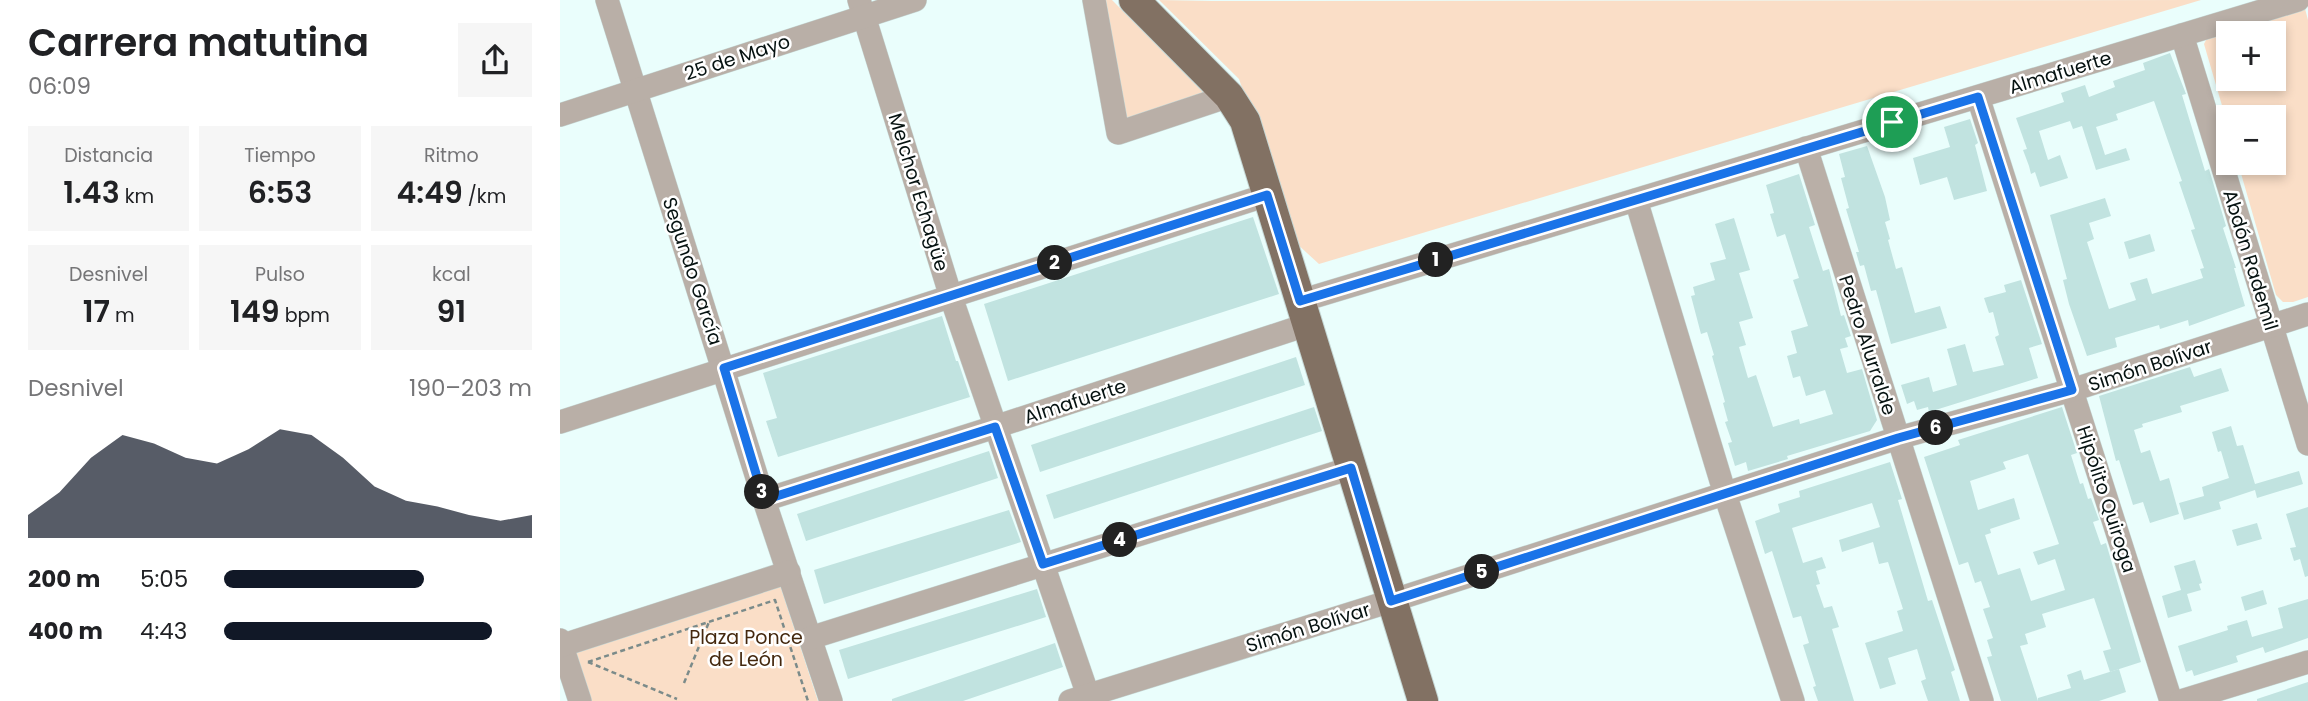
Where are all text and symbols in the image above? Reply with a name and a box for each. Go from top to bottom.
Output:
text: Carrera matutina [28,16,369,69]
map controls [2216,21,2286,175]
button: + [2216,21,2286,91]
button: share [458,23,532,97]
street label: 25 de Mayo [681,28,793,87]
street label: Almafuerte [2006,44,2115,101]
text: 06:09 [28,70,91,102]
pin [1862,92,1922,152]
icon: arrive [1873,103,1911,141]
button: − [2216,105,2286,175]
street label: Melchor Echagüe [882,110,955,274]
text: Distancia [64,142,153,169]
text: Tiempo [244,142,316,169]
text: Ritmo [424,142,479,169]
text: 1.43 [63,171,120,214]
text: 6:53 [248,171,312,214]
text: 4:49 [396,171,463,214]
text: km [120,183,154,210]
text: /km [463,183,506,210]
street label: Abdón Rademil [2216,186,2285,334]
street label: Segundo García [656,194,729,349]
pin: 1 [1418,243,1454,278]
pin: 2 [1037,246,1072,280]
text: 1 [1432,246,1439,273]
text: 2 [1049,249,1060,276]
text: Desnivel [69,261,148,288]
text: Pulso [255,261,305,288]
text: kcal [432,261,471,288]
street label: Pedro Alurralde [1832,272,1903,419]
text: 17 [83,290,110,333]
text: 149 [230,290,280,333]
text: 91 [437,290,466,333]
text: m [110,302,135,329]
text: bpm [280,302,330,329]
street label: Simón Bolívar [2085,333,2215,398]
text: Desnivel [28,372,124,404]
text: 190–203 m [409,372,532,404]
street label: Almafuerte [1021,372,1130,431]
pin: 6 [1918,410,1954,446]
text: 6 [1929,414,1942,441]
street label: Hipólito Quiroga [2070,422,2143,576]
pin: 3 [744,475,780,510]
text: 3 [756,478,767,505]
pin: 4 [1102,522,1138,558]
text: 4 [1113,526,1126,553]
pin: 5 [1464,554,1500,590]
text: 5 [1475,558,1488,585]
text: 200 m [28,563,100,595]
text: 5:05 [140,563,188,595]
street label: Simón Bolívar [1243,596,1374,659]
text: 400 m [28,615,103,647]
text: 4:43 [140,615,187,647]
park label: Plaza Ponce de León [689,624,803,673]

